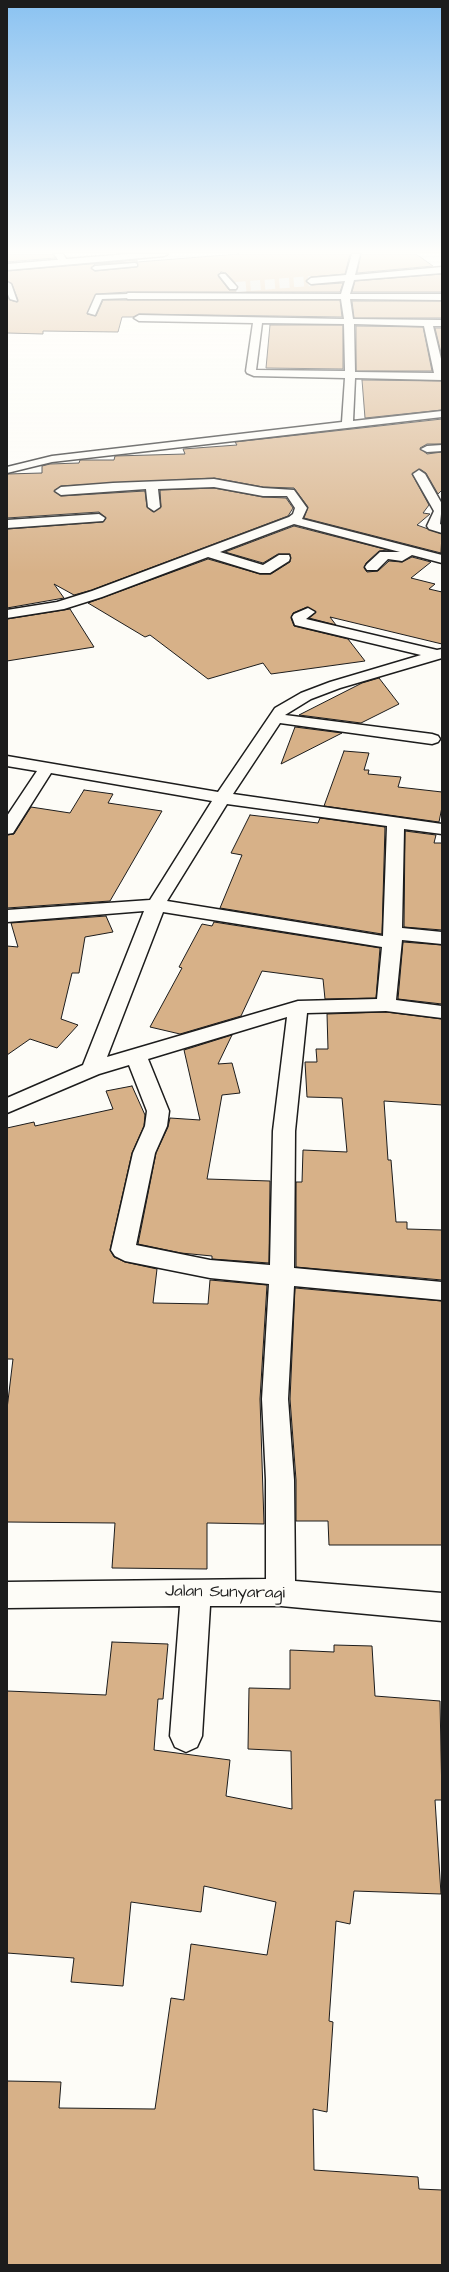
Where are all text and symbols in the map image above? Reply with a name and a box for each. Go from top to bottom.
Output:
street label: Jalan Sunyaragi [165,1582,285,1604]

